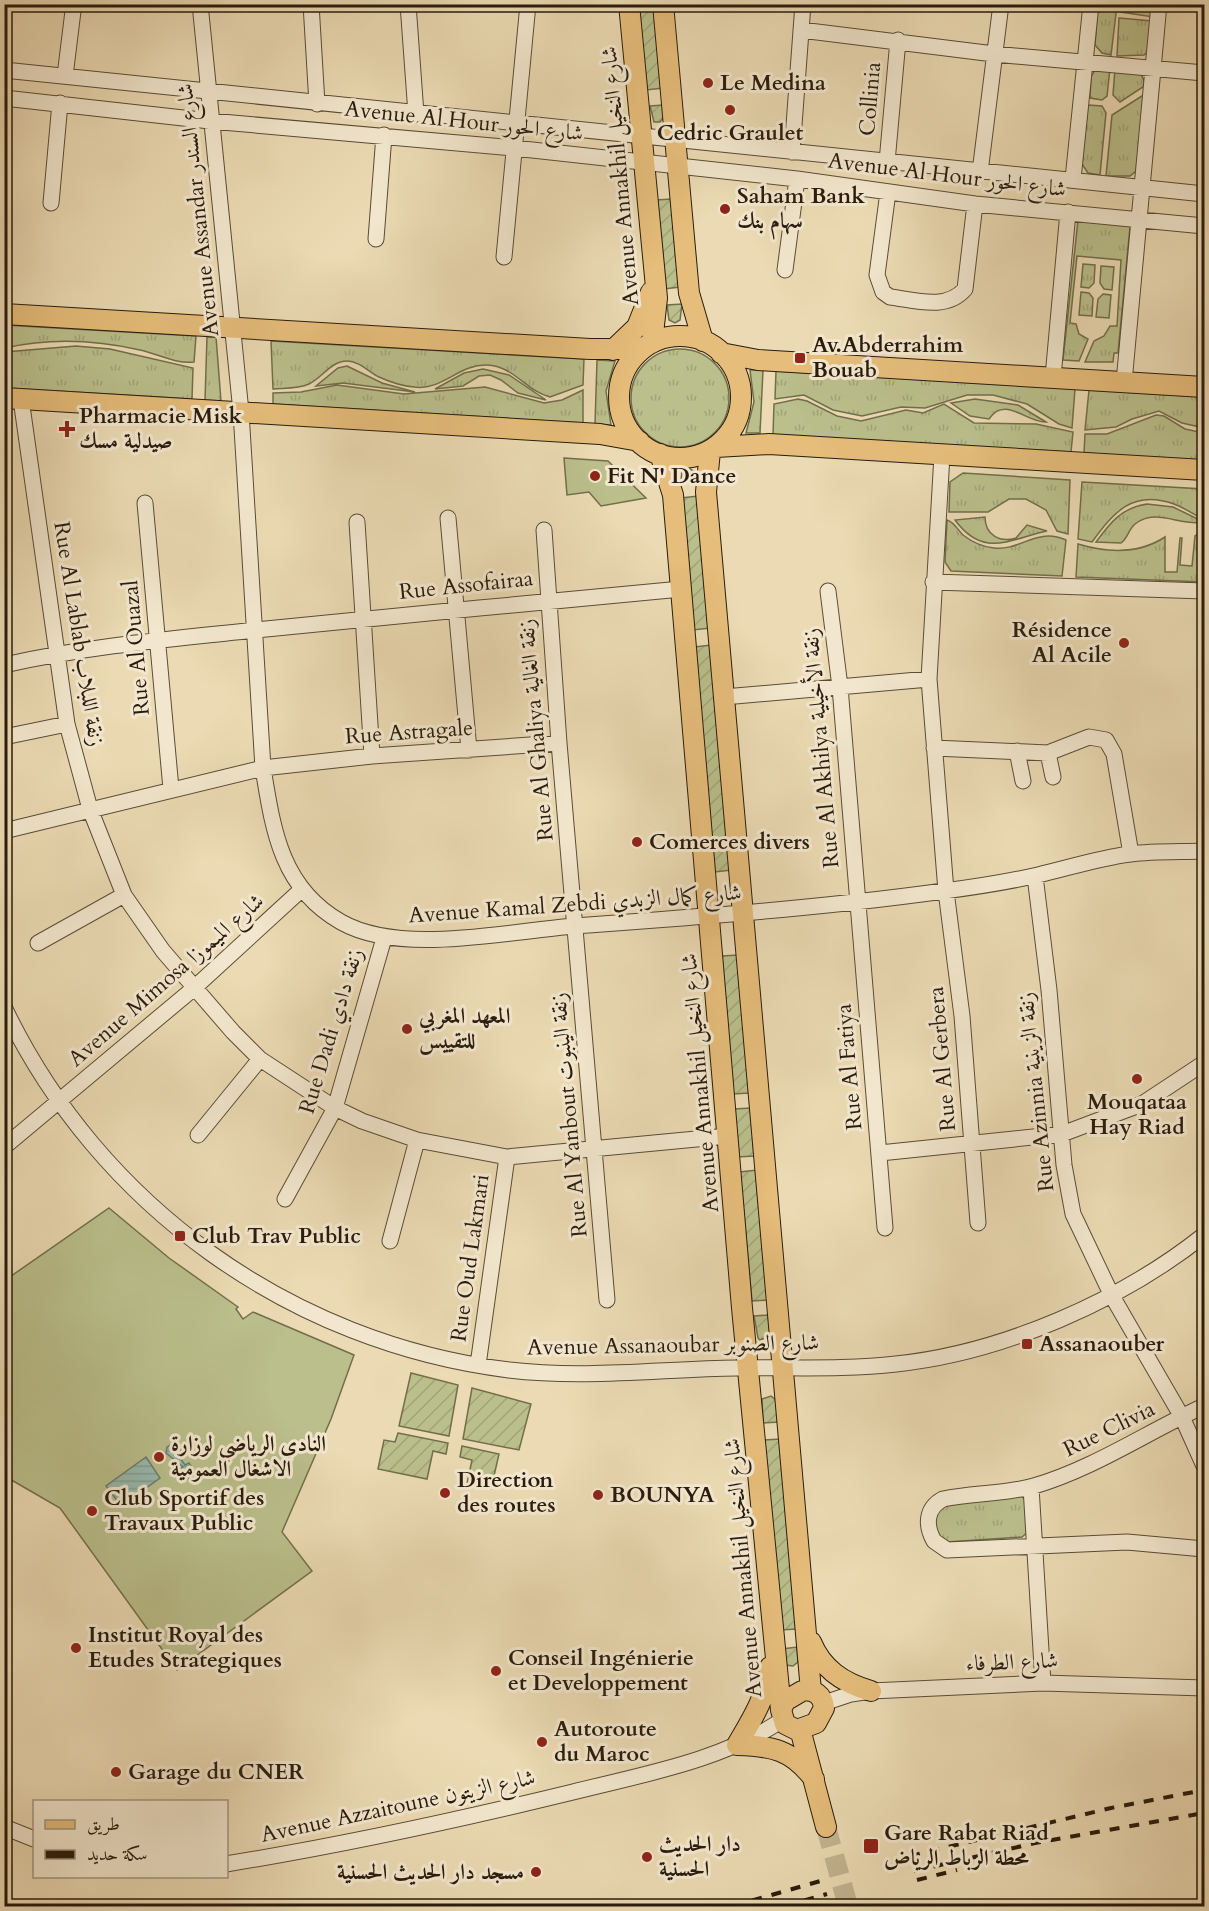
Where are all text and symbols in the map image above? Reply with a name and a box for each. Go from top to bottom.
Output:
street label: Avenue Annakhil شارع النخيل [594,45,649,307]
street label: Collinia [852,60,888,137]
place label: Le Medina [720,68,826,98]
marker: Le Medina [701,76,715,90]
street label: Avenue Assandar شارع السندر [170,82,229,338]
street label: Avenue Al Hour شارع الحور [343,94,585,151]
marker: Cedric Graulet [723,103,737,117]
place label: Cedric Graulet [657,118,804,148]
street label: Avenue Al Hour شارع الحور [826,145,1068,207]
place label: Saham Bank سهام بنك [737,181,865,240]
marker: Saham Bank سهام بنك [718,202,732,216]
place label: Av.Abderrahim Bouab [812,330,964,385]
marker: Av.Abderrahim Bouab [793,351,807,365]
place label: Pharmacie Misk صيدلية مسك [79,401,243,456]
marker: Pharmacie Misk صيدلية مسك [60,422,74,436]
place label: Fit N' Dance [607,461,736,491]
marker: Fit N' Dance [588,469,602,483]
street label: Rue Al Lablab زنقة اللبلاب [46,519,112,749]
street label: Rue Assofairaa [397,563,535,607]
street label: Rue Al Ouazal [115,579,157,717]
place label: Résidence Al Acile [1012,615,1112,670]
street label: Rue Al Ghaliya زنقة الغالية [511,618,561,842]
street label: Rue Al Akhilya زنقة الأخيلية [795,627,846,869]
marker: Résidence Al Acile [1117,636,1131,650]
street label: Rue Astragale [344,713,474,751]
place label: Comerces divers [649,827,810,857]
marker: Comerces divers [630,835,644,849]
street label: Avenue Kamal Zebdi شارع كمال الزبدي [408,877,743,934]
street label: Avenue Mimosa شارع الميموزا [62,886,272,1076]
street label: Rue Dadi زنقة دادي [292,945,372,1118]
street label: Avenue Annakhil شارع النخيل [674,952,729,1214]
street label: Rue Al Gerbera [921,985,963,1133]
street label: Rue Al Yanbout زنقة الينبوت [543,991,595,1239]
street label: Rue Azinnia زنقة الزينية [1011,991,1061,1193]
place label: المعهد المغربي للتقييس [418,1001,511,1056]
street label: Rue Al Fatiya [828,1002,869,1131]
marker: المعهد المغربي للتقييس [400,1022,414,1036]
marker: Mouqataa Hay Riad [1130,1072,1144,1086]
place label: Mouqataa Hay Riad [1087,1087,1187,1142]
street label: Rue Oud Lakmari [443,1172,497,1344]
place label: Club Trav Public [192,1221,361,1251]
marker: Club Trav Public [173,1229,187,1243]
street label: Avenue Assanaoubar شارع الصنوبر [527,1327,819,1366]
place label: Assanaouber [1039,1329,1165,1359]
marker: Assanaouber [1020,1337,1034,1351]
street label: Rue Clivia [1058,1394,1160,1464]
place label: النادي الرياضي لوزارة الاشغال العمومية [171,1429,326,1484]
street label: Avenue Annakhil شارع النخيل [717,1437,772,1699]
marker: النادي الرياضي لوزارة الاشغال العمومية [152,1450,166,1464]
place label: Direction des routes [457,1465,556,1520]
place label: BOUNYA [610,1480,715,1510]
place label: Club Sportif des Travaux Public [104,1483,264,1538]
marker: Direction des routes [438,1486,452,1500]
marker: BOUNYA [591,1488,605,1502]
marker: Club Sportif des Travaux Public [85,1504,99,1518]
place label: Institut Royal des Etudes Strategiques [88,1620,282,1675]
marker: Institut Royal des Etudes Strategiques [69,1641,83,1655]
place label: Conseil Ingénierie et Developpement [508,1643,694,1698]
street label: شارع الطرفاء [965,1645,1059,1682]
marker: Conseil Ingénierie et Developpement [489,1664,503,1678]
place label: Autoroute du Maroc [554,1714,657,1769]
marker: Autoroute du Maroc [535,1735,549,1749]
place label: Garage du CNER [128,1757,305,1787]
street label: Avenue Azzaitoune شارع الزيتون [258,1762,539,1853]
marker: Garage du CNER [109,1765,123,1779]
legend [33,1800,228,1878]
text: طريق [87,1812,120,1837]
place label: Gare Rabat Riad محطة الرباط الرياض [884,1818,1049,1873]
place label: دار الحديث الحسنية [659,1829,741,1884]
marker: Gare Rabat Riad محطة الرباط الرياض [862,1837,880,1855]
text: سكة حديد [87,1842,148,1867]
marker: دار الحديث الحسنية [640,1850,654,1864]
place label: مسجد دار الحديث الحسنية [337,1857,524,1887]
marker: مسجد دار الحديث الحسنية [529,1865,543,1879]

